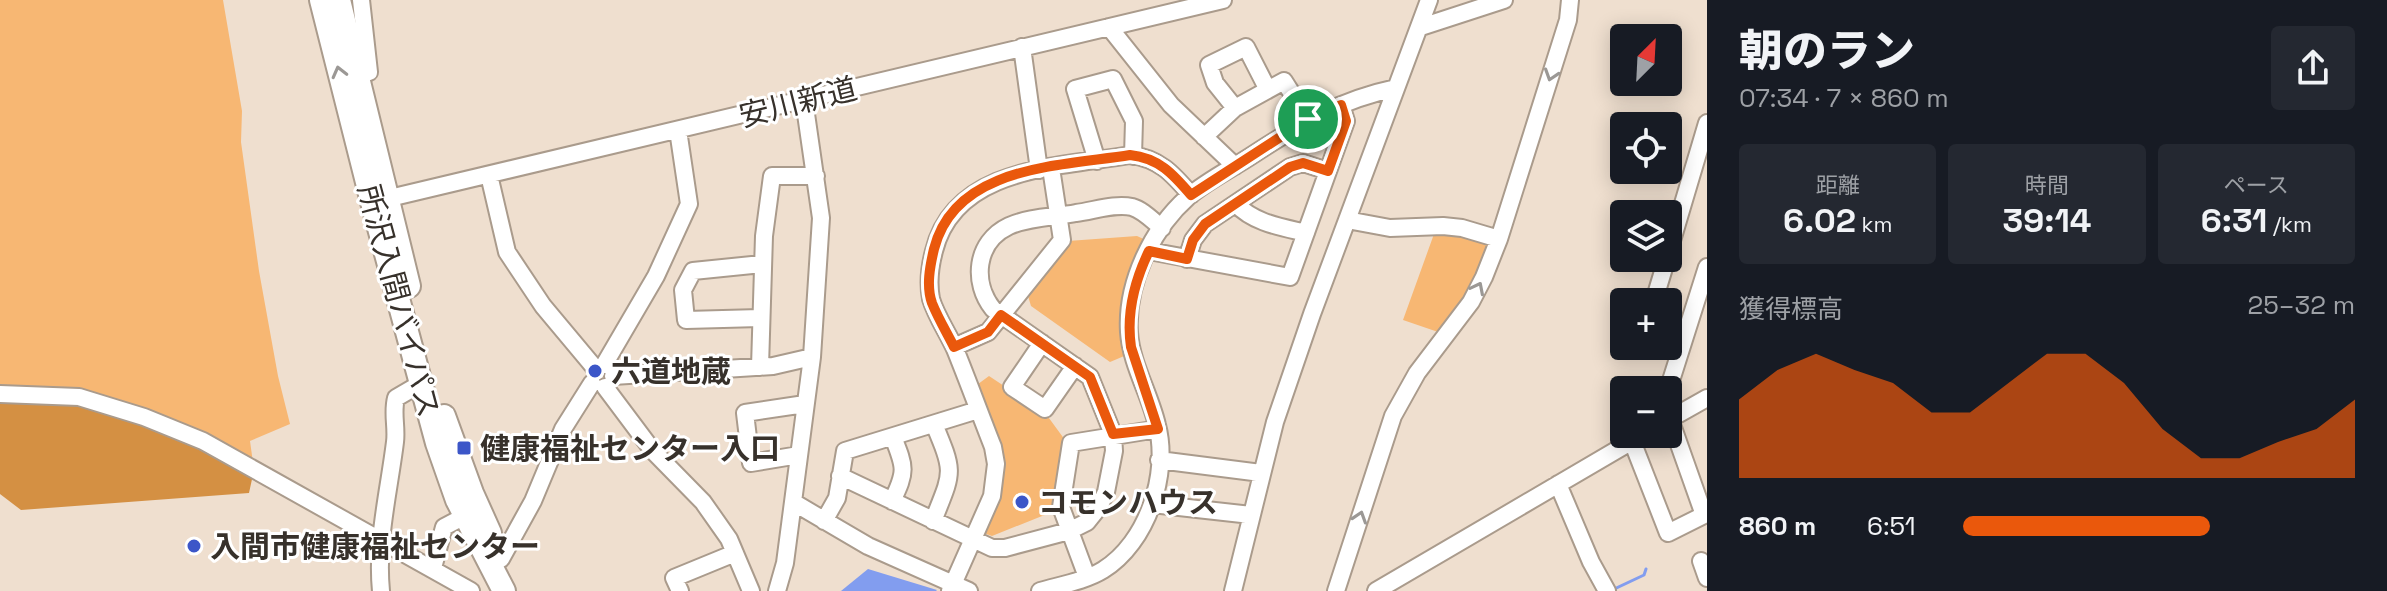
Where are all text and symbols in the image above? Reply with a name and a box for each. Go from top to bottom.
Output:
text: 朝のラン [1739,23,1915,79]
north arrow [1610,24,1682,96]
map controls [1610,24,1682,448]
button: share [2271,26,2355,110]
one-way arrow [332,66,349,80]
one-way arrow [1544,68,1560,81]
street label: 安川新道 [735,69,861,135]
text: 07:34 · 7 × 860 m [1739,81,1949,115]
pin [1274,85,1342,153]
icon: arrive [1286,97,1330,141]
button: locate [1610,112,1682,184]
text: 距離 [1816,171,1860,199]
text: 時間 [2025,171,2069,199]
text: ペース [2224,171,2289,199]
street label: 所沢入間バイパス [349,180,449,422]
text: 6.02 [1783,199,1856,242]
text: 39:14 [2003,199,2091,242]
text: 6:31 [2201,199,2267,242]
button: layers [1610,200,1682,272]
text: km [1856,210,1892,238]
text: /km [2267,210,2312,238]
one-way arrow [1468,282,1484,297]
button: + [1610,288,1682,360]
text: 25–32 m [2248,288,2355,322]
text: 獲得標高 [1739,292,1843,326]
place label: 六道地蔵 [611,352,731,391]
marker: 六道地蔵 [586,362,604,380]
button: − [1610,376,1682,448]
place label: 健康福祉センター入口 [480,429,780,468]
marker: 健康福祉センター入口 [455,439,473,457]
place label: コモンハウス [1038,483,1218,522]
marker: コモンハウス [1013,493,1031,511]
text: 860 m [1739,509,1816,543]
text: 6:51 [1867,509,1916,543]
one-way arrow [1351,511,1367,525]
place label: 入間市健康福祉センター [210,527,540,566]
marker: 入間市健康福祉センター [185,537,203,555]

